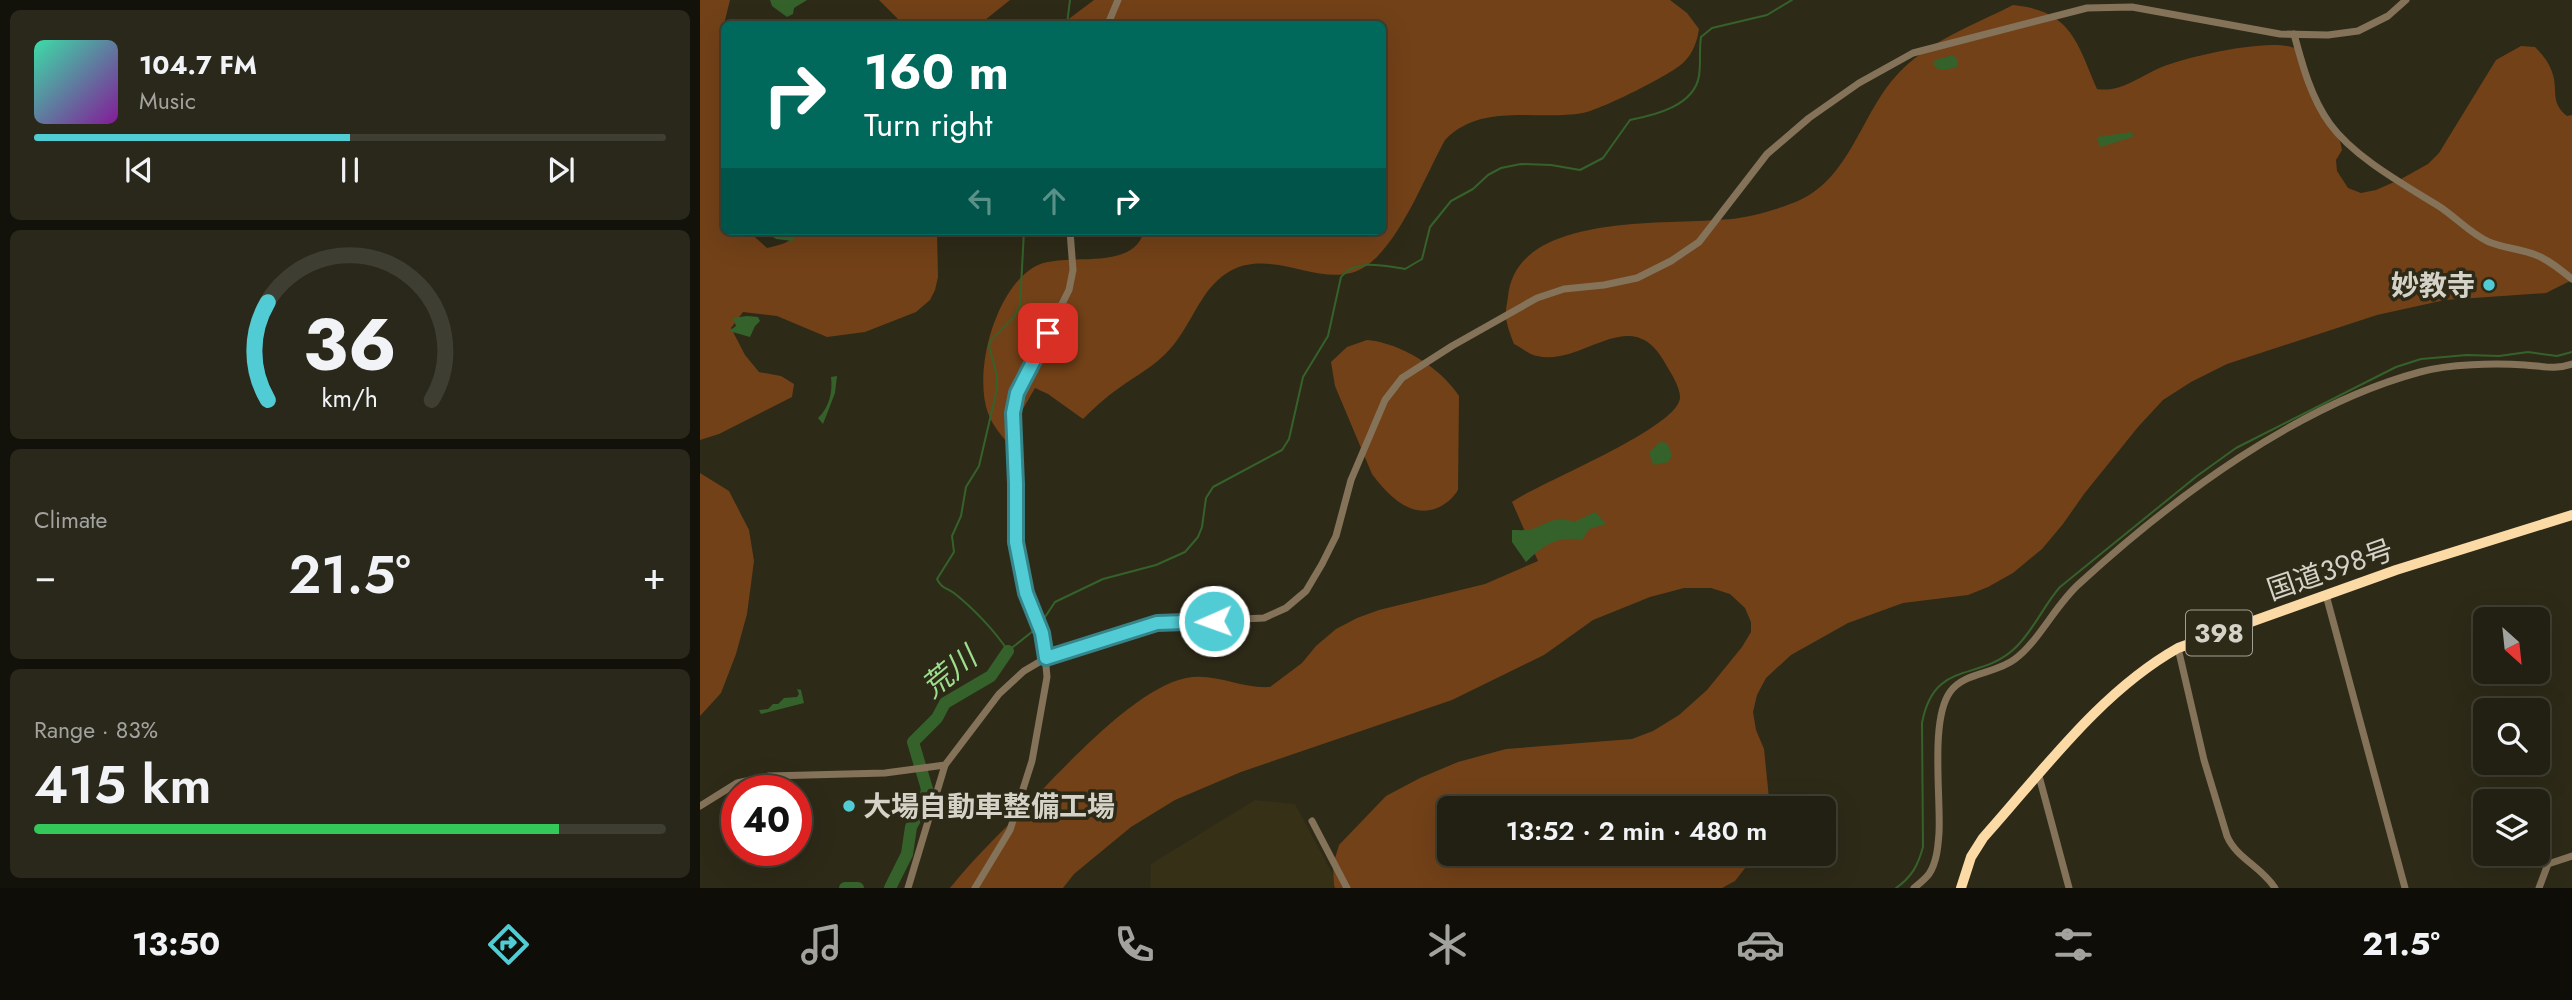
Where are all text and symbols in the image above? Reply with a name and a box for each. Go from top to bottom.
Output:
text: 160 m [864,37,1009,107]
text: 104.7 FM [139,46,257,84]
icon: right [749,49,840,140]
text: Music [139,84,196,118]
text: Turn right [864,102,993,148]
icon: previous [120,151,158,189]
icon: pause [331,151,369,189]
icon: next [542,151,580,189]
icon: left [962,182,1000,220]
icon: ahead [1035,182,1073,220]
icon: right [1108,182,1146,220]
place label: 妙教寺 [2391,265,2475,306]
marker: 妙教寺 [2481,277,2497,293]
text: 36 [303,293,397,398]
pin [1018,303,1078,363]
icon: arrive [1029,314,1067,352]
text: km/h [322,380,378,416]
text: Climate [34,503,107,537]
street label: 国道398号 [2262,529,2398,611]
text: 21.5° [289,537,411,613]
text: − [34,548,56,603]
text: + [643,548,666,603]
position arrow [1177,584,1251,658]
north arrow [2473,607,2550,684]
map controls [2473,607,2550,866]
road number: 398 [2186,610,2252,656]
water label: 荒川 [912,635,988,708]
button: search [2473,698,2550,775]
text: Range · 83% [34,713,158,747]
text: 415 km [34,747,212,823]
speed limit sign: 40 [721,775,812,866]
place label: 大場自動車整備工場 [863,786,1115,827]
button: layers [2473,789,2550,866]
marker: 大場自動車整備工場 [841,798,857,814]
text: 13:52 · 2 min · 480 m [1506,812,1767,850]
icon: directions [484,920,533,969]
icon: music [797,920,846,969]
icon: phone [1110,920,1159,969]
icon: climate [1423,920,1472,969]
icon: car [1736,920,1785,969]
icon: filters [2049,920,2098,969]
text: 13:50 [132,921,220,967]
text: 21.5° [2362,921,2440,967]

